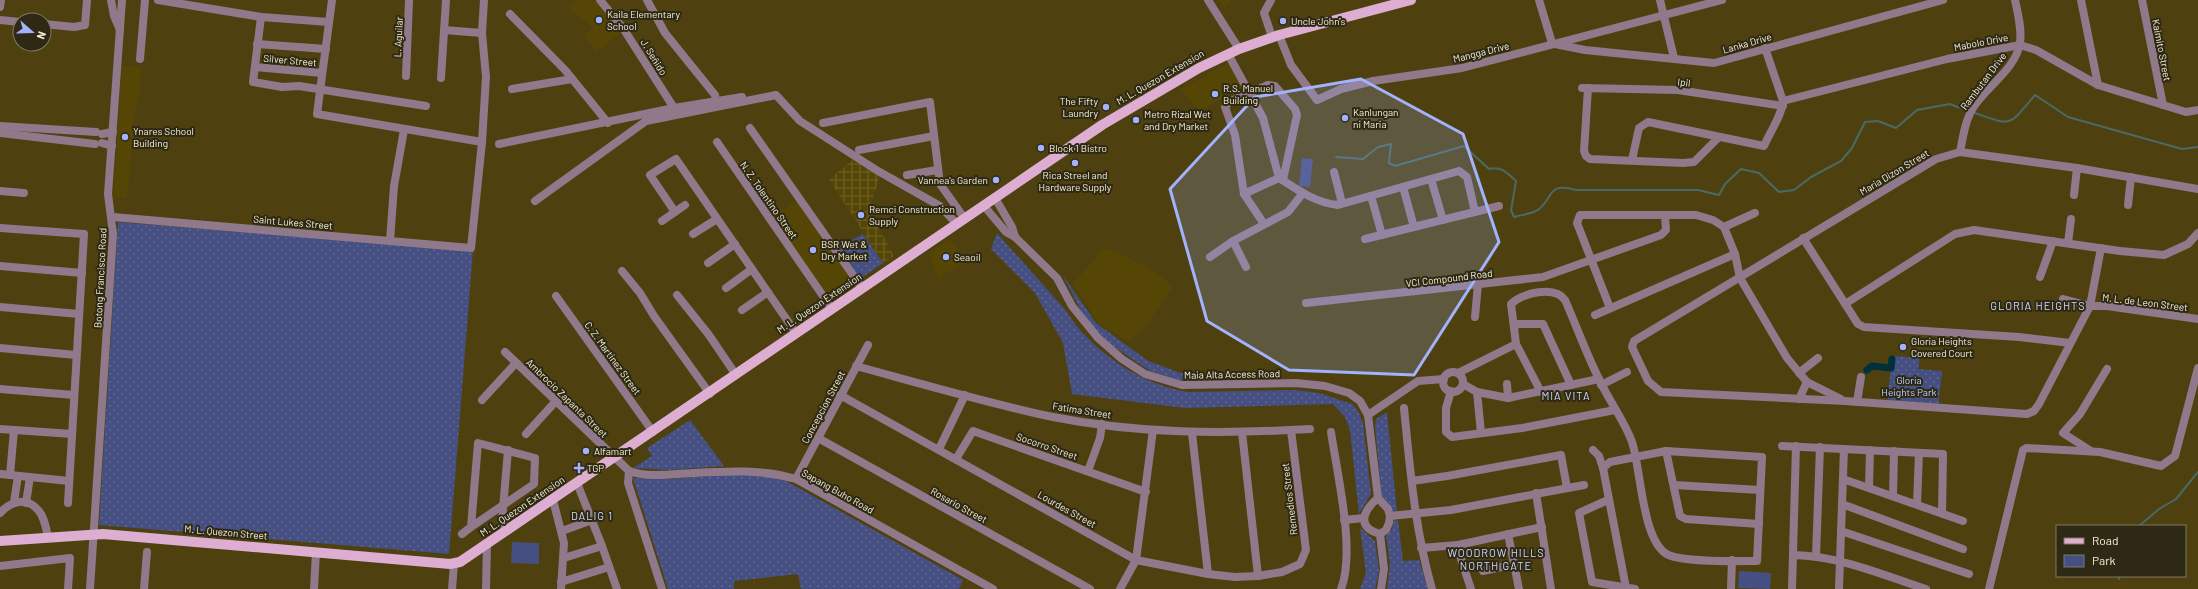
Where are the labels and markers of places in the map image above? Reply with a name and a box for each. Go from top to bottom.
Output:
place label: Kaila Elementary School [607,8,680,32]
marker: Kaila Elementary School [594,15,604,25]
place label: Uncle John's [1291,15,1345,27]
marker: Uncle John's [1278,16,1288,26]
place label: R.S. Manuel Building [1223,82,1273,106]
marker: R.S. Manuel Building [1210,89,1220,99]
place label: The Fifty Laundry [1060,95,1098,119]
marker: The Fifty Laundry [1101,102,1111,112]
place label: Kanlungan ni Maria [1353,106,1399,130]
place label: Metro Rizal Wet and Dry Market [1144,108,1211,132]
marker: Kanlungan ni Maria [1340,113,1350,123]
marker: Metro Rizal Wet and Dry Market [1131,115,1141,125]
place label: Ynares School Building [133,125,194,149]
marker: Ynares School Building [120,132,130,142]
place label: Block 1 Bistro [1049,142,1107,154]
marker: Block 1 Bistro [1036,143,1046,153]
marker: Rica Streel and Hardware Supply [1070,158,1080,168]
place label: Rica Streel and Hardware Supply [1039,169,1112,193]
place label: Vannea's Garden [918,174,988,186]
marker: Vannea's Garden [991,175,1001,185]
place label: Remci Construction Supply [869,203,955,227]
marker: Remci Construction Supply [856,210,866,220]
place label: BSR Wet & Dry Market [821,238,868,262]
marker: BSR Wet & Dry Market [808,245,818,255]
place label: Seaoil [954,251,981,263]
marker: Seaoil [941,252,951,262]
place label: Gloria Heights Covered Court [1911,335,1973,359]
marker: Gloria Heights Covered Court [1898,342,1908,352]
place label: Alfamart [594,445,632,457]
marker: Alfamart [581,446,591,456]
place label: TGP [587,462,604,474]
marker: TGP [574,463,584,473]

